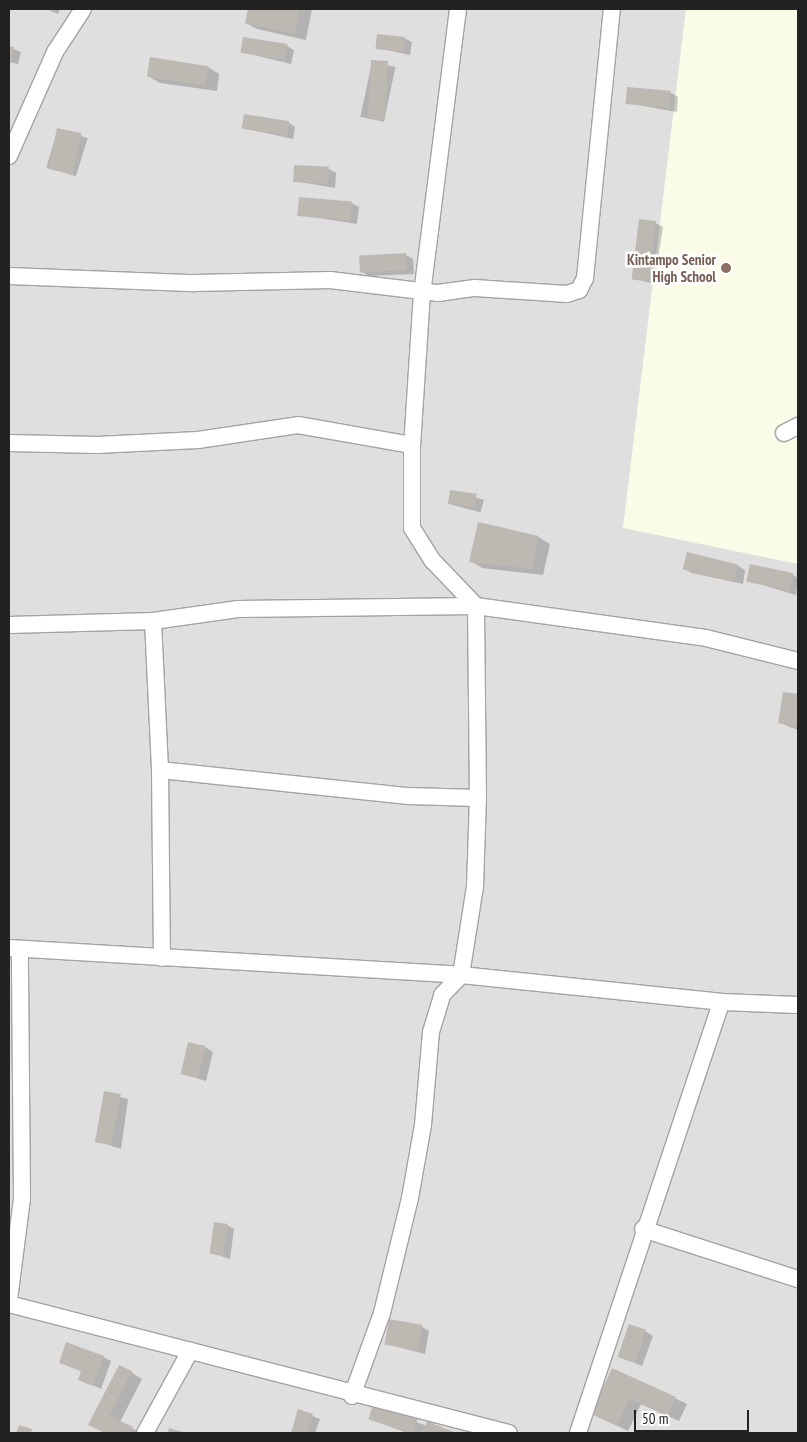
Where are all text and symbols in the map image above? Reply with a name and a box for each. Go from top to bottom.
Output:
place label: Kintampo Senior High School [627,250,716,285]
marker: Kintampo Senior High School [720,262,732,274]
scale bar [637,1400,752,1432]
text: 50 m [642,1409,668,1428]

